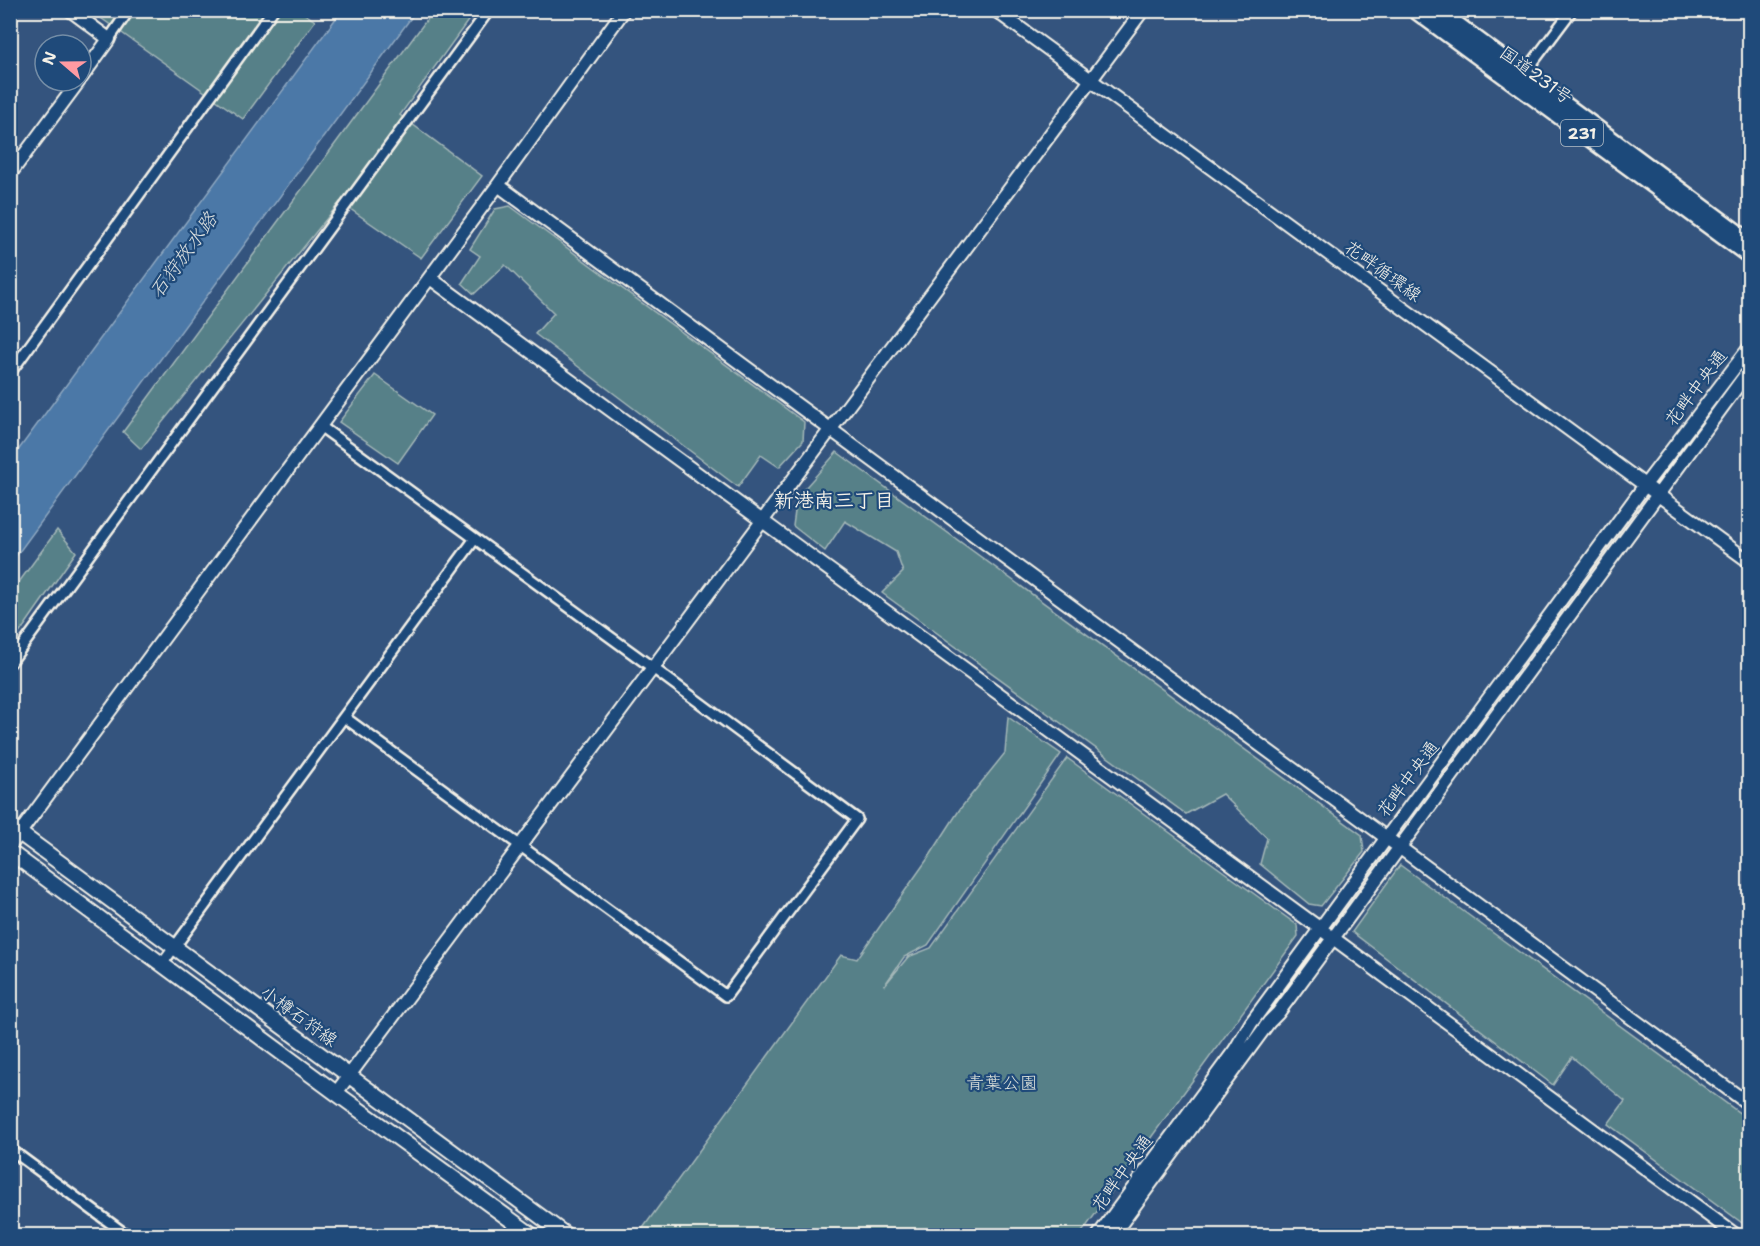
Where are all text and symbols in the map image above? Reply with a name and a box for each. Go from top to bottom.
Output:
north arrow [33,33,93,93]
street label: 国道231号 [1495,40,1577,110]
text: N [37,48,61,68]
road number: 231 [1561,120,1603,146]
water label: 石狩放水路 [143,206,223,303]
street label: 花畔循環線 [1340,235,1426,307]
street label: 花畔中央通 [1659,345,1733,431]
district label: 新港南三丁目 [774,487,894,513]
street label: 花畔中央通 [1371,736,1445,822]
street label: 小樽石狩線 [256,980,342,1052]
park label: 青葉公園 [966,1071,1038,1095]
street label: 花畔中央通 [1086,1130,1158,1216]

